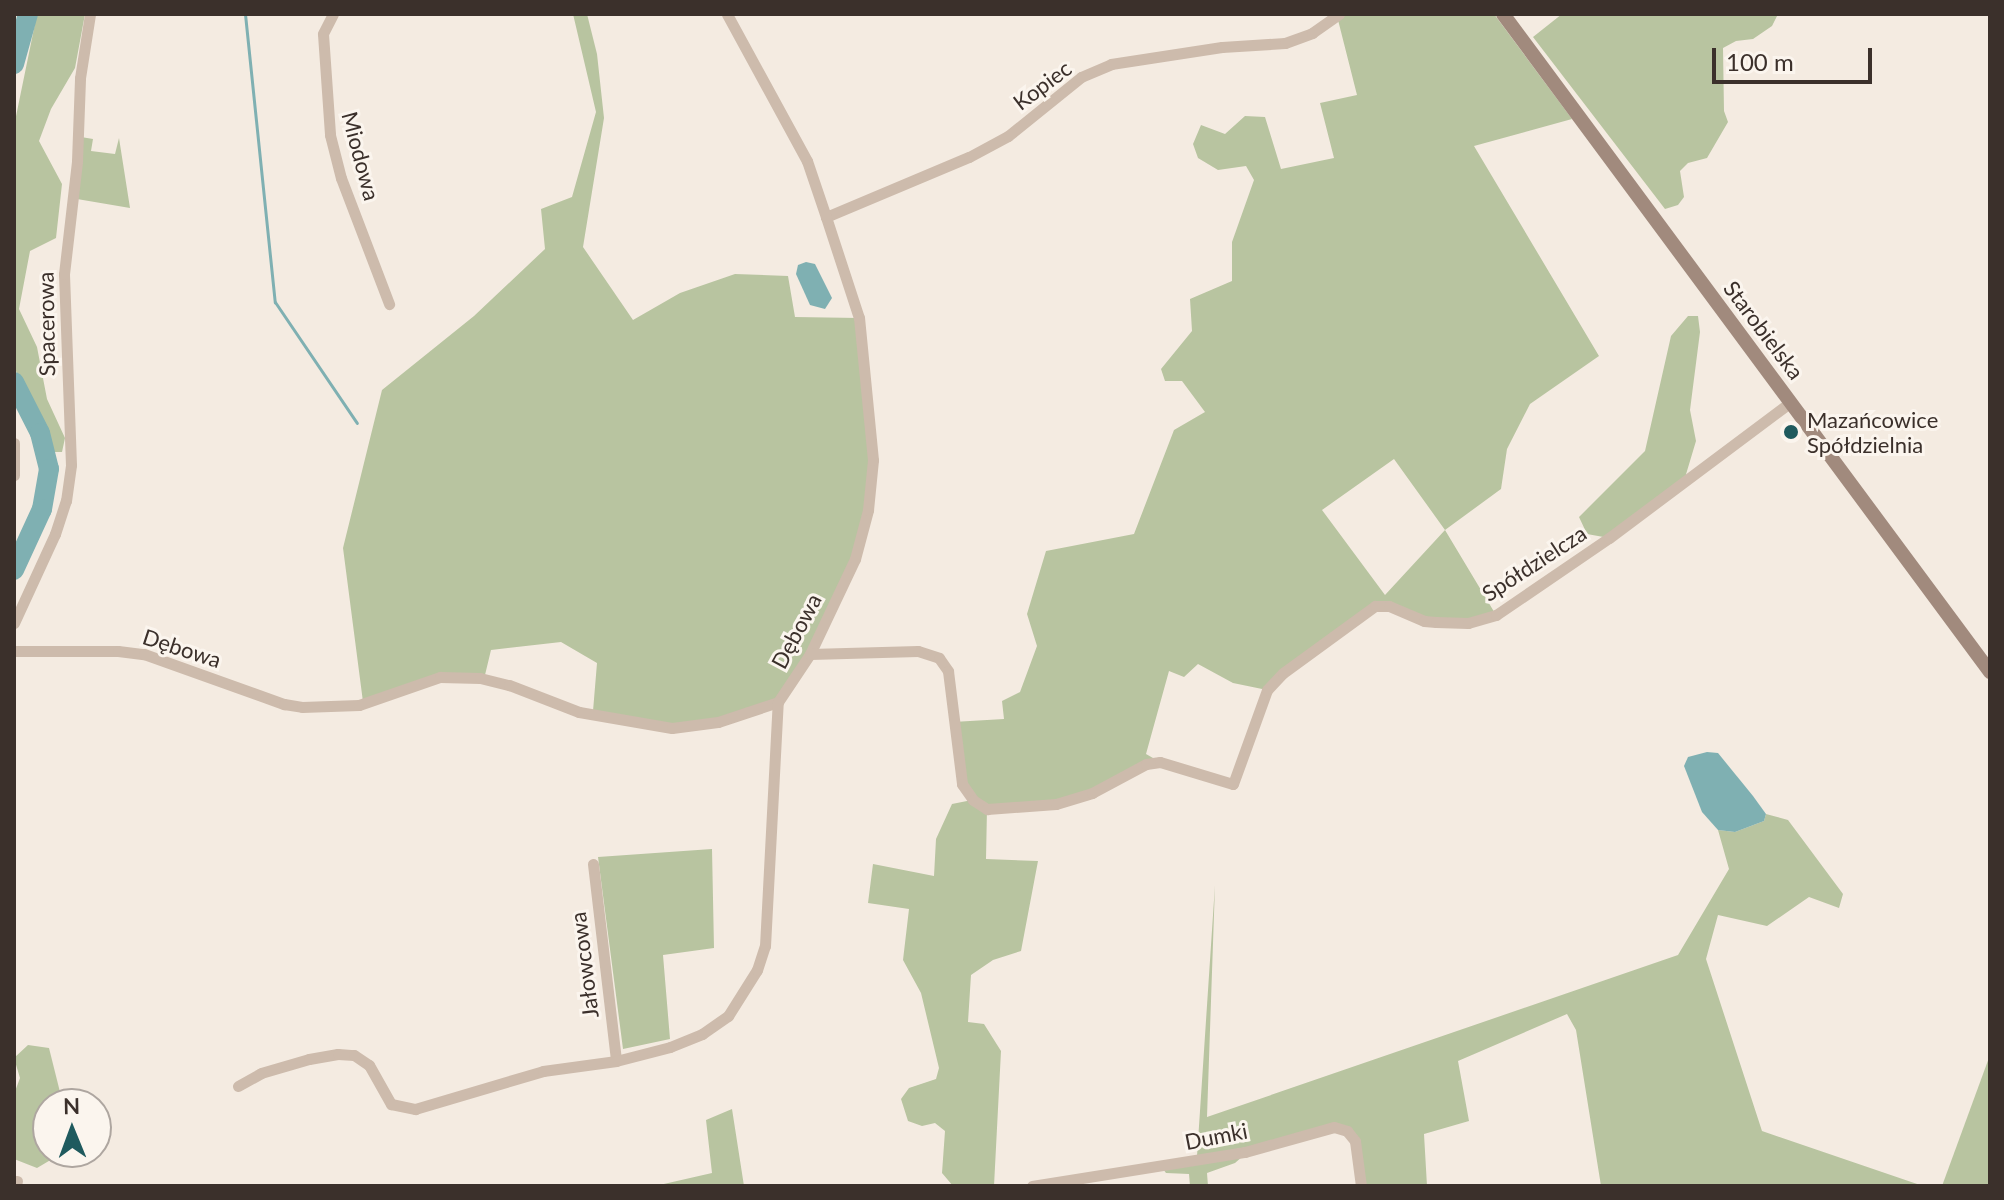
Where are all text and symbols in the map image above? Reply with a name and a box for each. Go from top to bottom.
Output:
scale bar [1716,32,1876,82]
text: 100 m [1726,47,1794,76]
street label: Kopiec [1008,55,1076,115]
street label: Miodowa [337,109,385,203]
street label: Spacerowa [32,271,60,377]
street label: Starobielska [1718,276,1810,384]
place label: Mazańcowice Spółdzielnia [1807,406,1938,458]
marker: Mazańcowice Spółdzielnia [1782,423,1800,441]
street label: Spółdzielcza [1477,520,1591,606]
street label: Dębowa [765,589,827,673]
street label: Dębowa [139,623,225,673]
street label: Jałowcowa [564,910,604,1020]
north arrow [32,1088,112,1168]
text: N [63,1092,80,1119]
street label: Dumki [1182,1117,1250,1155]

